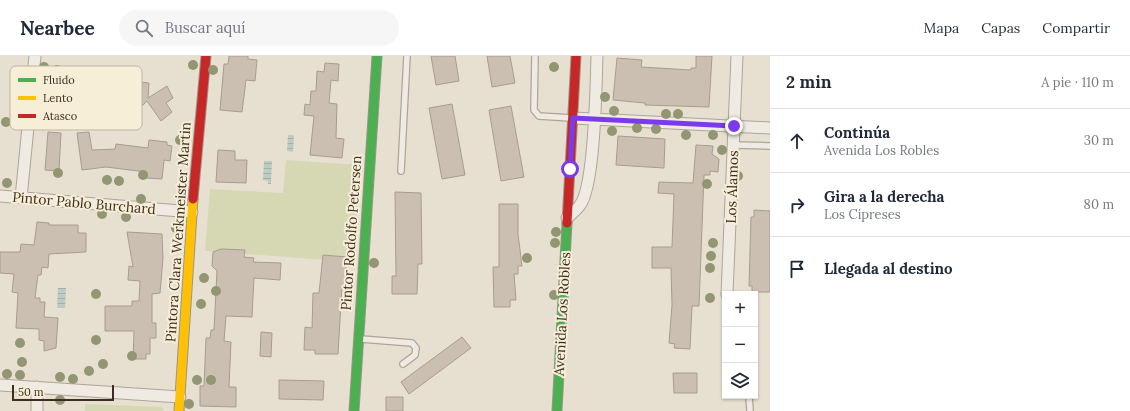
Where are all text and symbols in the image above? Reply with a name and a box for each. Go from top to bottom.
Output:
search box [119,10,399,46]
text: Nearbee [20,16,95,40]
icon: search [133,17,155,39]
text: Buscar aquí [165,18,245,37]
text: Mapa [924,19,959,37]
text: Capas [981,19,1020,37]
text: Compartir [1042,19,1110,37]
legend [10,66,142,130]
text: 2 min [786,71,832,93]
text: Fluido [43,73,75,87]
text: A pie · 110 m [1041,74,1114,91]
text: Lento [43,91,73,105]
text: Atasco [42,109,77,123]
route end [725,117,743,135]
street label: Pintora Clara Werkmeister Martin [161,121,195,343]
text: Continúa [824,123,890,142]
icon: ahead [786,130,808,152]
text: 30 m [1084,132,1114,149]
text: Avenida Los Robles [824,142,939,159]
street label: Los Álamos [722,150,742,224]
street label: Pintor Rodolfo Petersen [337,154,365,311]
route start [561,160,579,178]
text: Gira a la derecha [824,187,944,206]
street label: Pintor Pablo Burchard [12,188,156,218]
icon: right [786,194,808,216]
text: 80 m [1084,196,1114,213]
text: Los Cipreses [824,206,901,223]
street label: Avenida Los Robles [550,252,574,377]
icon: arrive [786,258,808,280]
text: Llegada al destino [824,259,953,278]
map controls [722,291,758,399]
button: + [722,291,758,327]
button: − [722,327,758,363]
button: layers [722,363,758,399]
scale bar [12,383,114,402]
text: 50 m [18,385,44,399]

